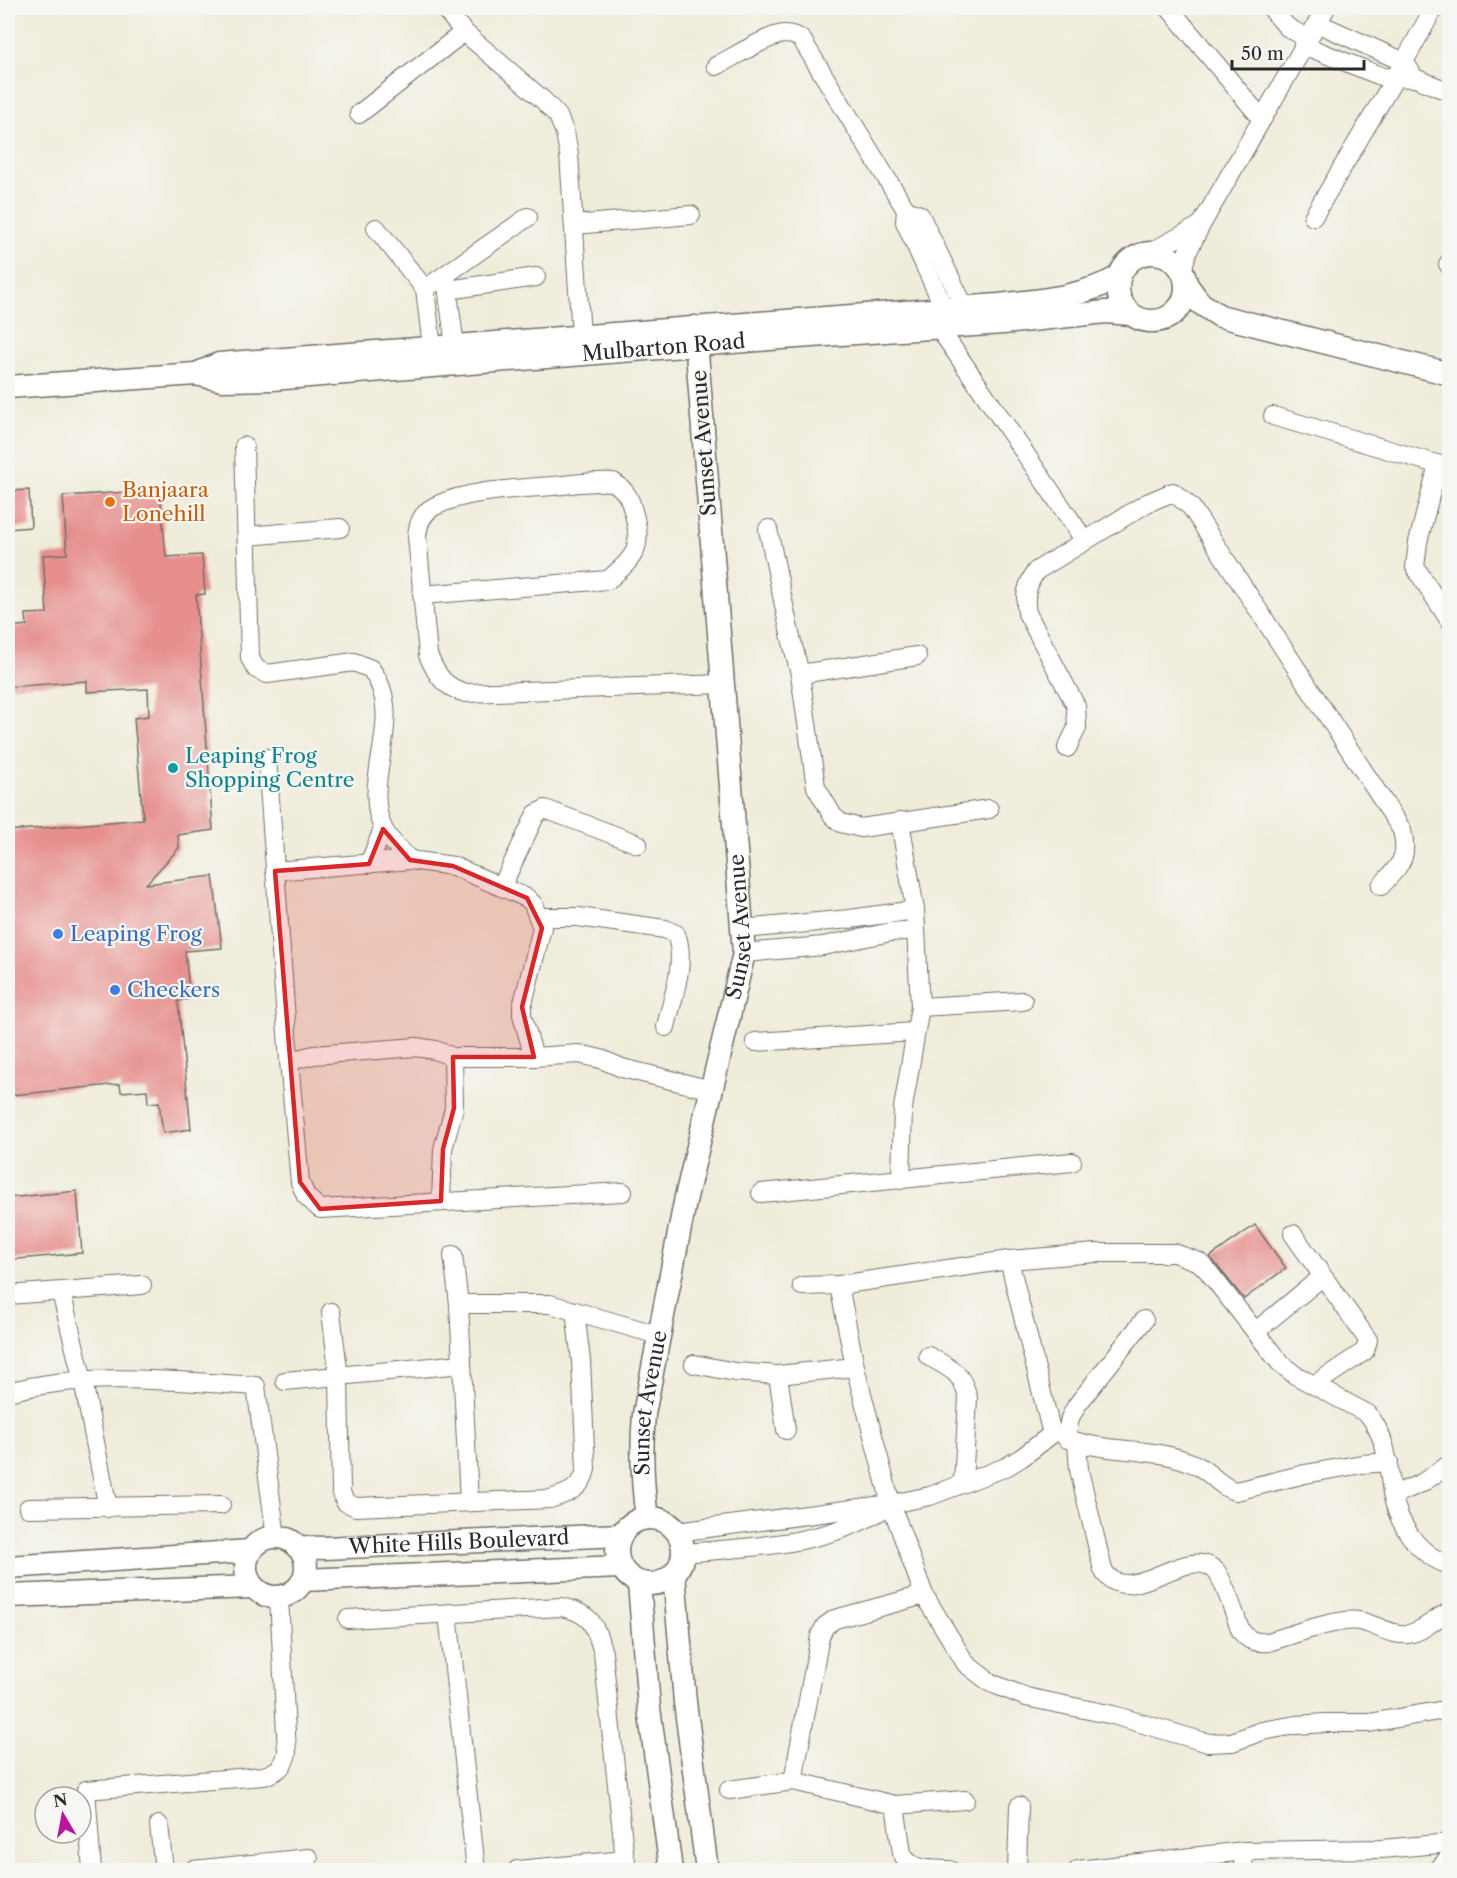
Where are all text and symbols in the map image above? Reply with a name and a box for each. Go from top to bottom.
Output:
scale bar [1232,33,1364,71]
text: 50 m [1241,43,1284,65]
street label: Mulbarton Road [581,328,746,366]
street label: Sunset Avenue [686,369,721,517]
place label: Banjaara Lonehill [122,477,210,526]
marker: Banjaara Lonehill [103,495,117,509]
place label: Leaping Frog Shopping Centre [185,743,355,792]
marker: Leaping Frog Shopping Centre [166,761,180,775]
street label: Sunset Avenue [720,853,756,1002]
place label: Leaping Frog [70,921,203,946]
marker: Leaping Frog [51,927,65,941]
place label: Checkers [127,977,220,1002]
marker: Checkers [108,983,122,997]
street label: Sunset Avenue [629,1328,672,1476]
street label: White Hills Boulevard [347,1524,570,1559]
north arrow [33,1785,93,1845]
text: N [52,1789,69,1811]

